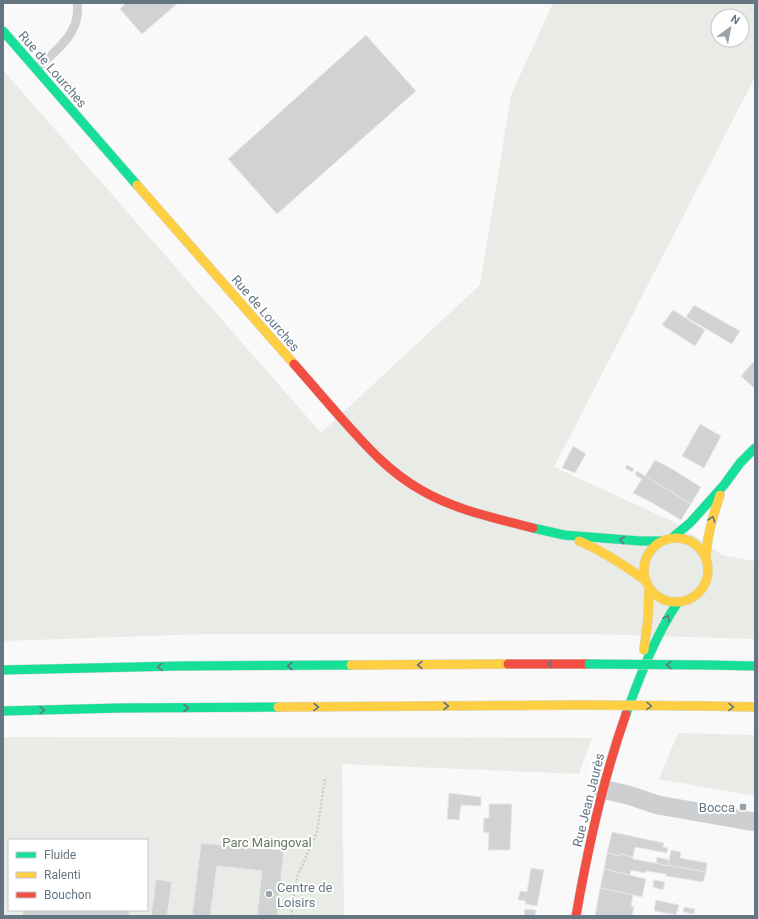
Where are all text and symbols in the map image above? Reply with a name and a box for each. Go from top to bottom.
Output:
north arrow [710,8,750,48]
text: N [728,12,742,28]
street label: Rue de Lourches [15,28,90,111]
street label: Rue de Lourches [228,272,303,355]
one-way arrow [707,516,716,523]
one-way arrow [619,536,625,545]
one-way arrow [663,615,670,622]
one-way arrow [547,660,553,668]
one-way arrow [417,661,423,669]
one-way arrow [666,661,672,669]
one-way arrow [287,662,293,670]
one-way arrow [157,663,163,671]
one-way arrow [443,702,449,710]
one-way arrow [646,702,652,710]
one-way arrow [313,703,319,711]
one-way arrow [729,703,735,711]
one-way arrow [183,704,189,712]
one-way arrow [39,706,45,714]
street label: Rue Jean Jaurès [570,751,607,849]
place label: Bocca [699,800,735,815]
marker: Bocca [738,802,748,812]
park label: Parc Maingoval [222,835,312,850]
legend [8,839,148,911]
text: Fluide [44,848,76,862]
text: Ralenti [44,868,81,882]
place label: Centre de Loisirs [277,880,333,910]
text: Bouchon [44,888,91,902]
marker: Centre de Loisirs [264,889,274,899]

